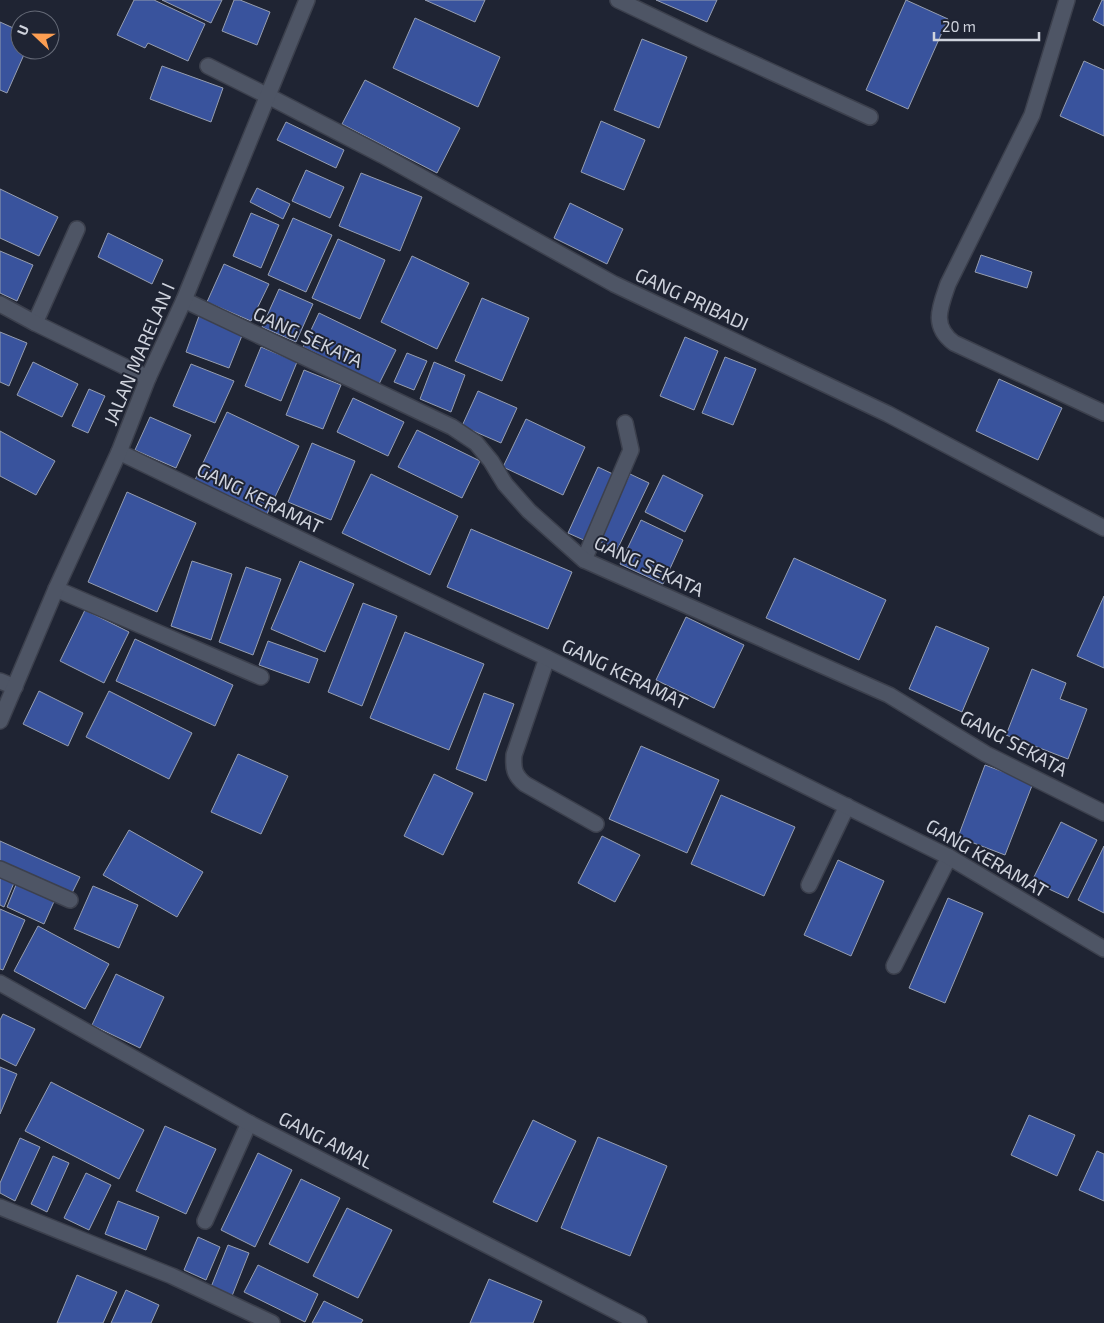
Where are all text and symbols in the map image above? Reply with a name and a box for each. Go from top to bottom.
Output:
north arrow [10,10,60,60]
scale bar [934,10,1039,42]
text: 20 m [942,17,976,35]
text: U [13,22,32,38]
street label: GANG PRIBADI [632,262,753,335]
street label: JALAN MARELAN I [98,279,179,429]
street label: GANG SEKATA [250,301,367,372]
street label: GANG KERAMAT [194,457,327,538]
street label: GANG SEKATA [591,530,708,601]
street label: GANG KERAMAT [559,633,692,714]
street label: GANG SEKATA [957,705,1072,781]
street label: GANG KERAMAT [922,813,1052,902]
street label: GANG AMAL [275,1106,378,1173]

